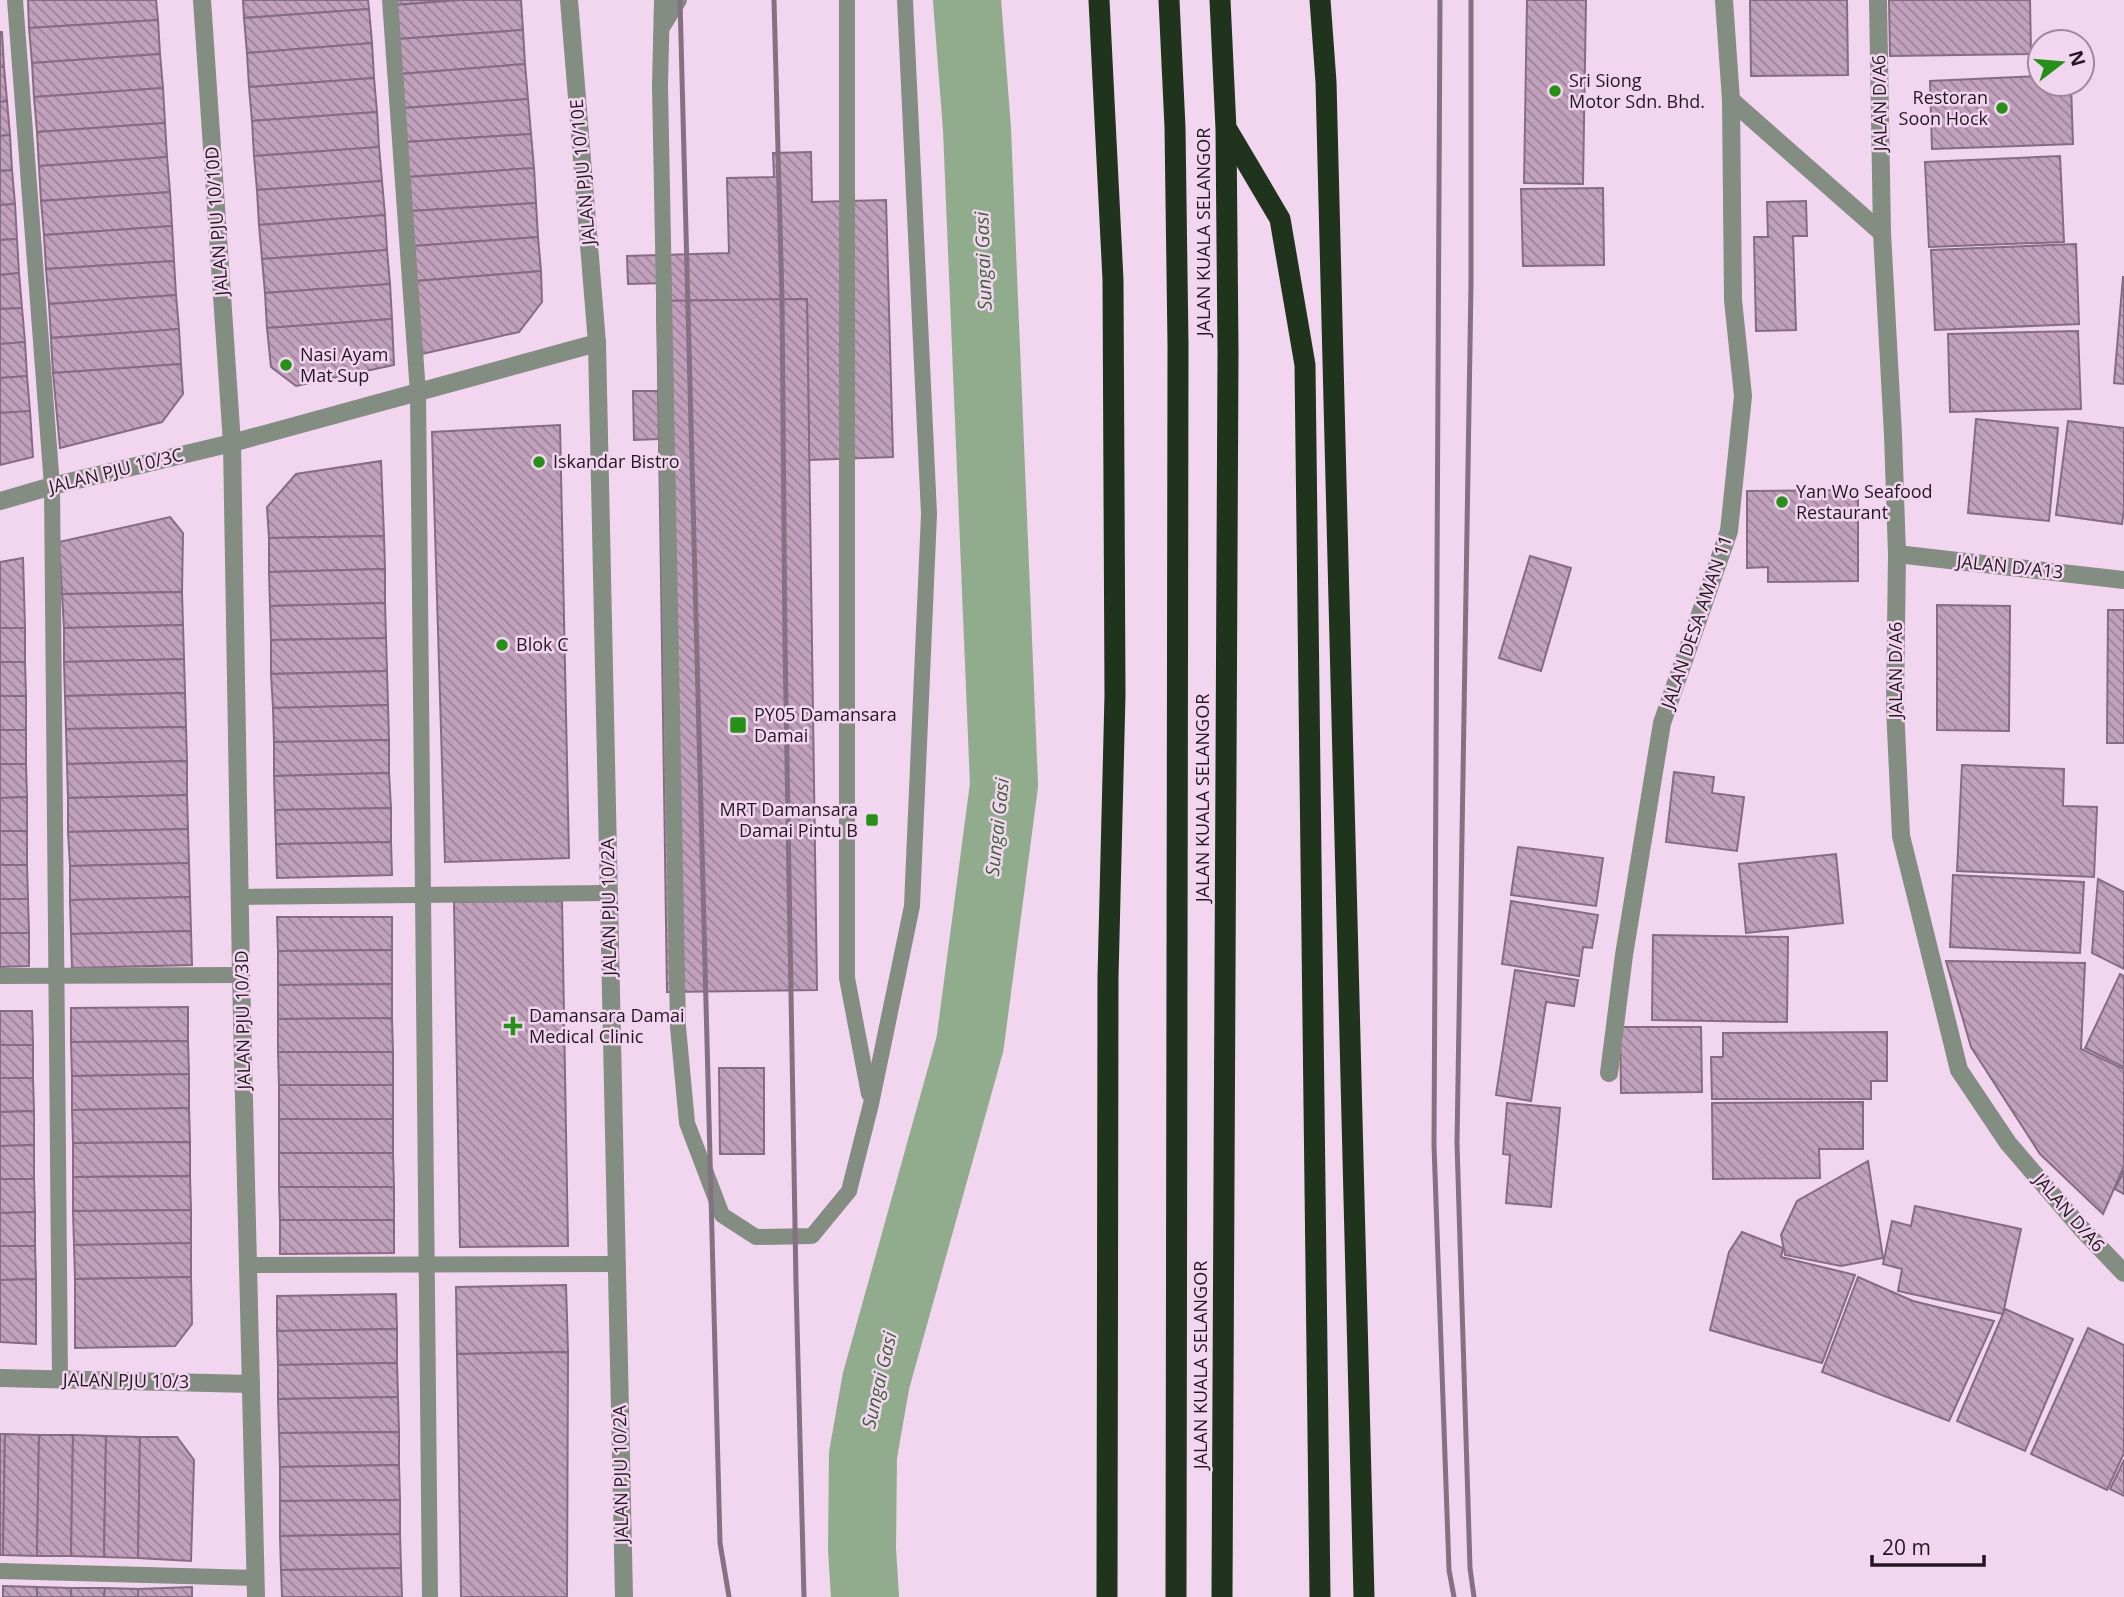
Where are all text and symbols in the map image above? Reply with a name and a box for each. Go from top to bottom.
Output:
north arrow [2026,28,2096,98]
text: N [2063,47,2092,69]
street label: JALAN D/A6 [1866,55,1892,154]
place label: Sri Siong Motor Sdn. Bhd. [1569,68,1705,113]
marker: Sri Siong Motor Sdn. Bhd. [1547,83,1563,99]
place label: Restoran Soon Hock [1899,85,1989,130]
street label: JALAN PJU 10/10E [564,98,601,248]
marker: Restoran Soon Hock [1994,100,2010,116]
street label: JALAN KUALA SELANGOR [1191,128,1215,338]
street label: JALAN PJU 10/10D [199,146,233,298]
water label: Sungai Gasi [968,210,998,311]
place label: Nasi Ayam Mat Sup [300,342,388,387]
marker: Nasi Ayam Mat Sup [278,357,294,373]
street label: JALAN PJU 10/3C [44,442,185,499]
place label: Iskandar Bistro [553,449,680,473]
marker: Iskandar Bistro [531,454,547,470]
place label: Yan Wo Seafood Restaurant [1796,479,1933,524]
marker: Yan Wo Seafood Restaurant [1774,494,1790,510]
street label: JALAN DESA AMAN 11 [1654,532,1737,714]
street label: JALAN D/A13 [1954,548,2064,584]
street label: JALAN D/A6 [1883,622,1907,720]
place label: Blok C [516,632,568,656]
marker: Blok C [494,637,510,653]
street label: JALAN KUALA SELANGOR [1190,694,1214,904]
place label: PY05 Damansara Damai [754,702,897,747]
marker: PY05 Damansara Damai [728,715,748,735]
water label: Sungai Gasi [979,775,1015,877]
place label: MRT Damansara Damai Pintu B [719,797,858,842]
marker: MRT Damansara Damai Pintu B [864,812,880,828]
street label: JALAN PJU 10/2A [595,837,621,978]
street label: JALAN PJU 10/3D [229,950,255,1092]
place label: Damansara Damai Medical Clinic [529,1003,685,1048]
marker: Damansara Damai Medical Clinic [503,1016,523,1036]
street label: JALAN D/A6 [2028,1167,2110,1257]
street label: JALAN KUALA SELANGOR [1188,1261,1212,1471]
water label: Sungai Gasi [855,1328,903,1431]
street label: JALAN PJU 10/3 [61,1367,189,1393]
street label: JALAN PJU 10/2A [607,1404,633,1545]
scale bar [1872,1524,1984,1568]
text: 20 m [1882,1533,1931,1561]

